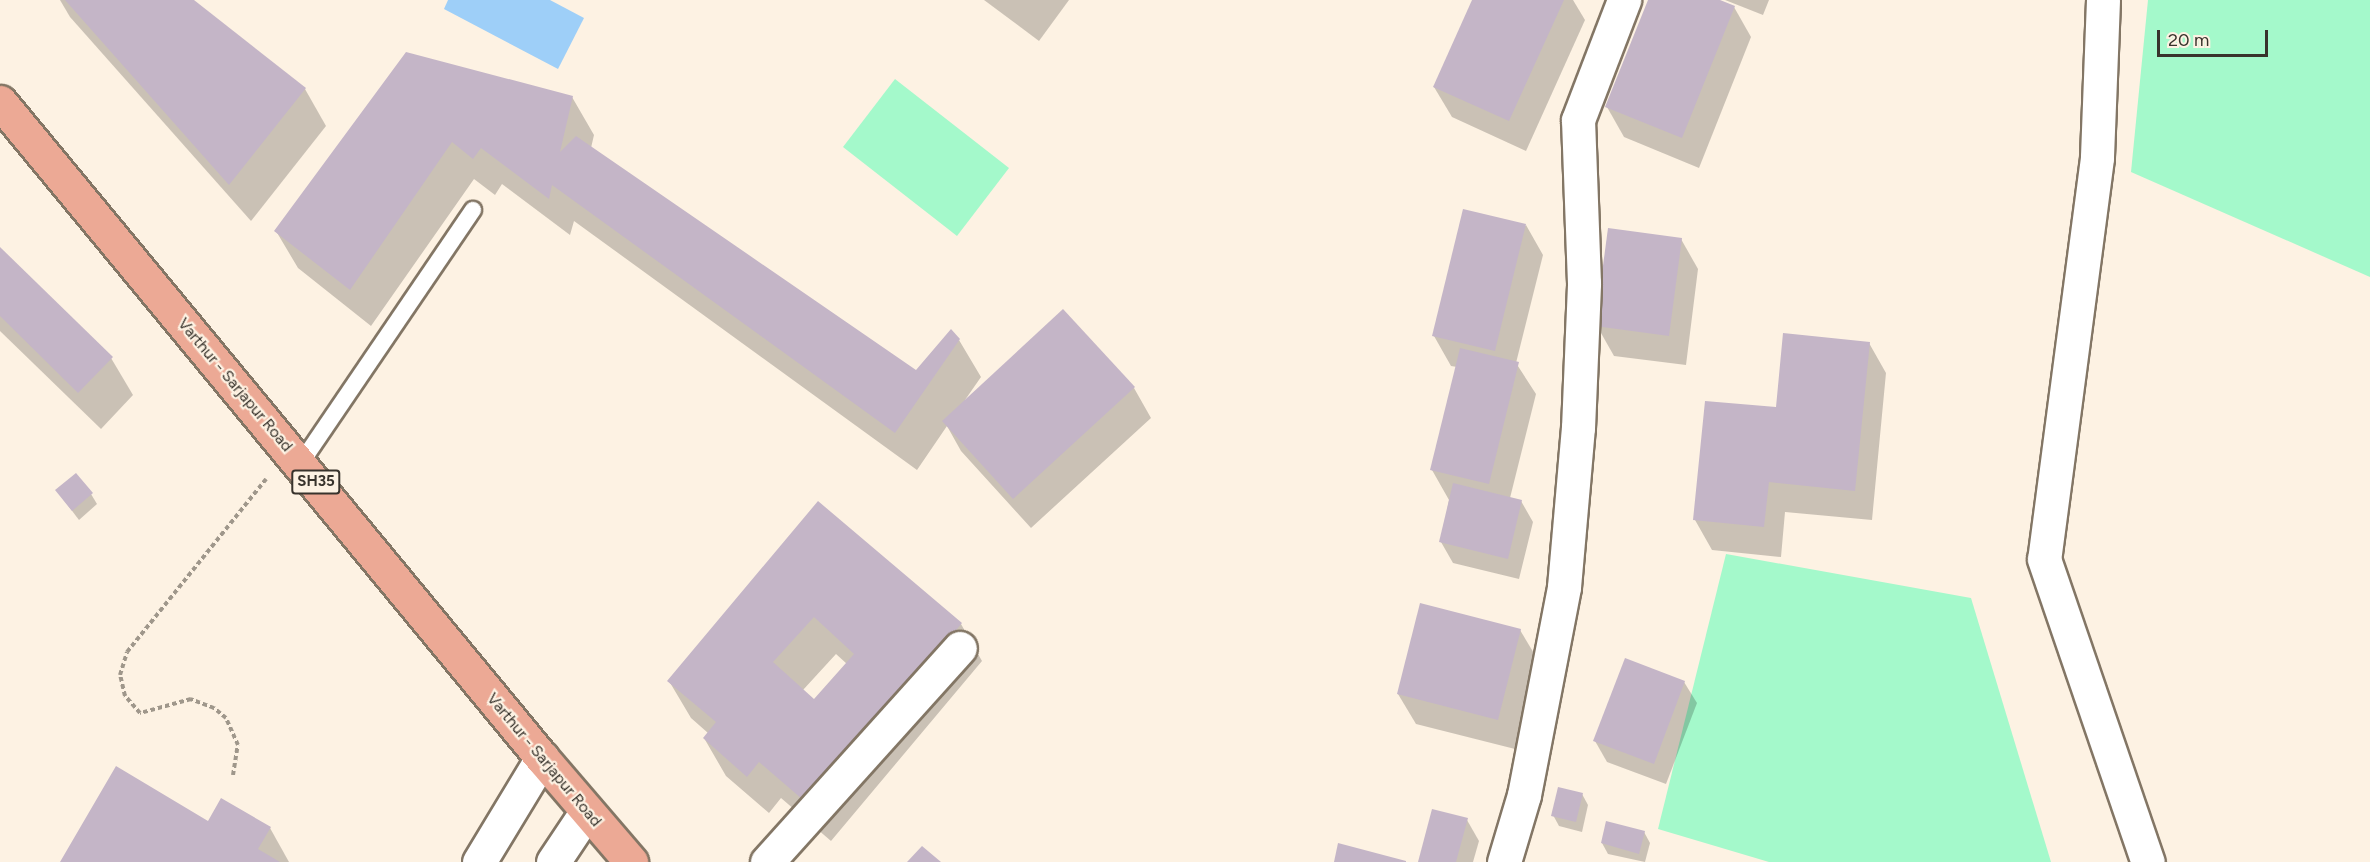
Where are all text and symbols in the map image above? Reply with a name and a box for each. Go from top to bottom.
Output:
scale bar [2160,18,2271,56]
text: 20 m [2168,29,2209,51]
street label: Varthur - Sarjapur Road [174,314,296,456]
road number: SH35 [290,470,342,494]
street label: Varthur - Sarjapur Road [483,689,605,831]

